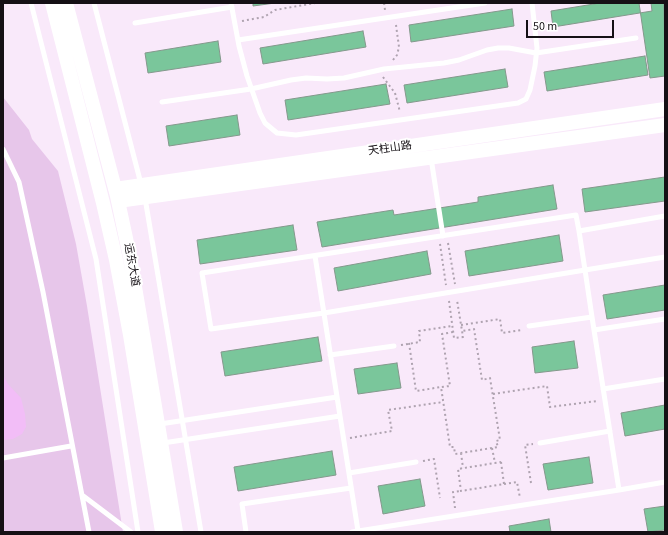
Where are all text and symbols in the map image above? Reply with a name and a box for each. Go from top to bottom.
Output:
scale bar [528,12,616,38]
text: 50 m [533,18,557,35]
street label: 天柱山路 [367,139,413,159]
street label: 运东大道 [121,242,141,288]

